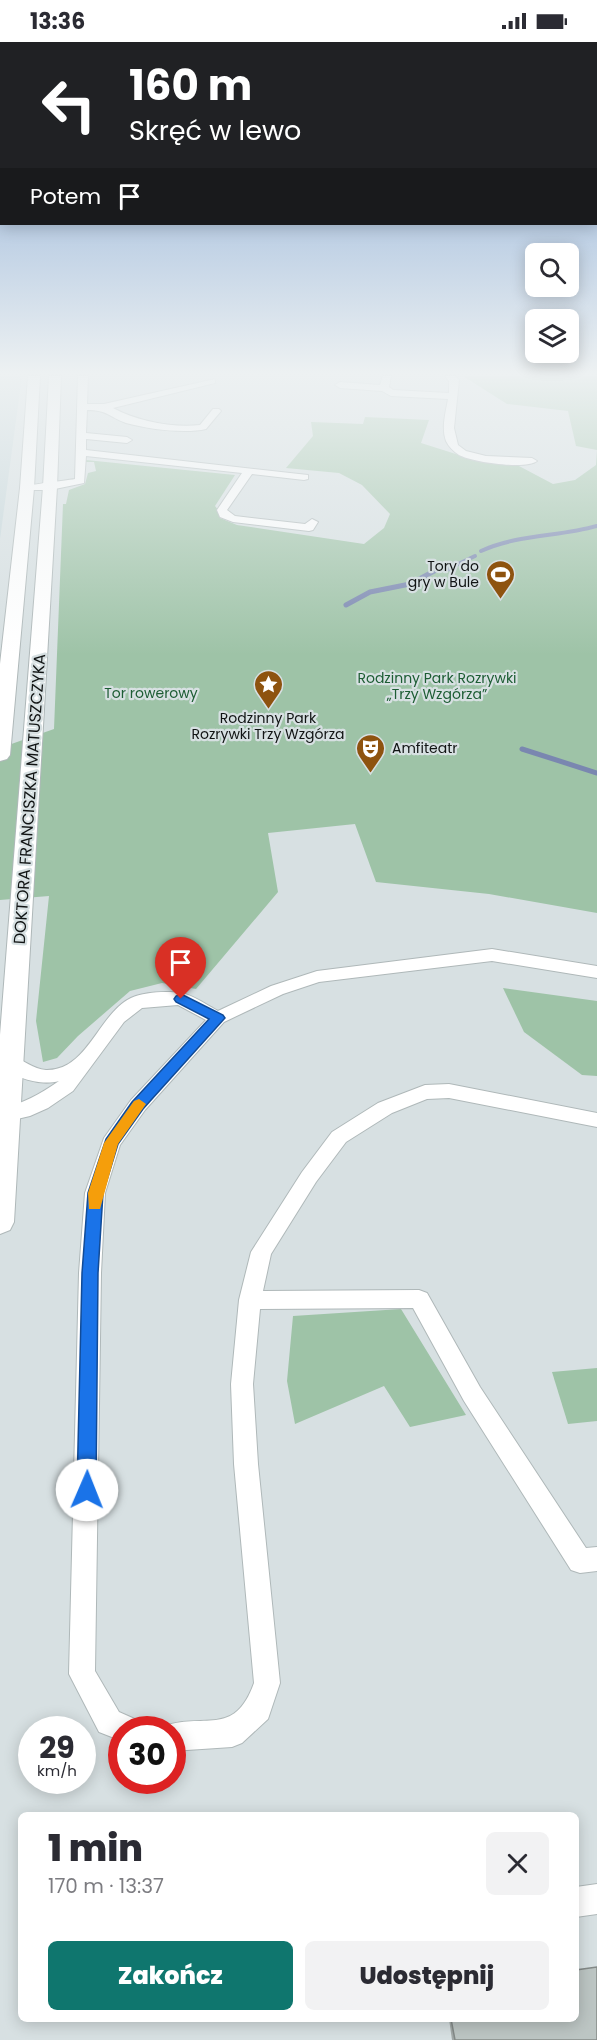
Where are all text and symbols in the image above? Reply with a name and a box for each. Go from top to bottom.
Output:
text: 13:36 [30,6,85,37]
text: 160 m [129,56,252,115]
icon: left [30,66,108,144]
text: Skręć w lewo [129,112,301,149]
icon: arrive [113,180,146,213]
text: Potem [30,181,101,212]
map controls [525,243,579,363]
button: search [525,243,579,297]
button: layers [525,309,579,363]
place label: Tory do gry w Bule [408,556,479,592]
sports icon: Tory do gry w Bule [484,558,516,600]
street label: DOKTORA FRANCISZKA MATUSZCZYKA [8,653,51,945]
place icon: Rodzinny Park Rozrywki Trzy Wzgórza [252,668,284,710]
park label: Rodzinny Park Rozrywki „Trzy Wzgórza” [357,668,517,704]
park label: Tor rowerowy [104,683,198,703]
place label: Rodzinny Park Rozrywki Trzy Wzgórza [191,708,345,744]
theatre icon: Amfiteatr [355,732,387,774]
place label: Amfiteatr [392,738,457,758]
pin [155,937,206,999]
icon: arrive [164,946,197,979]
position arrow [55,1458,119,1522]
speed limit sign: 30 [108,1716,186,1794]
text: 29 [39,1726,75,1769]
text: km/h [37,1760,77,1781]
text: 1 min [48,1823,143,1874]
button: close [486,1832,549,1895]
text: 170 m · 13:37 [48,1872,164,1900]
button: Zakończ [48,1941,293,2010]
button: Udostępnij [305,1941,549,2010]

